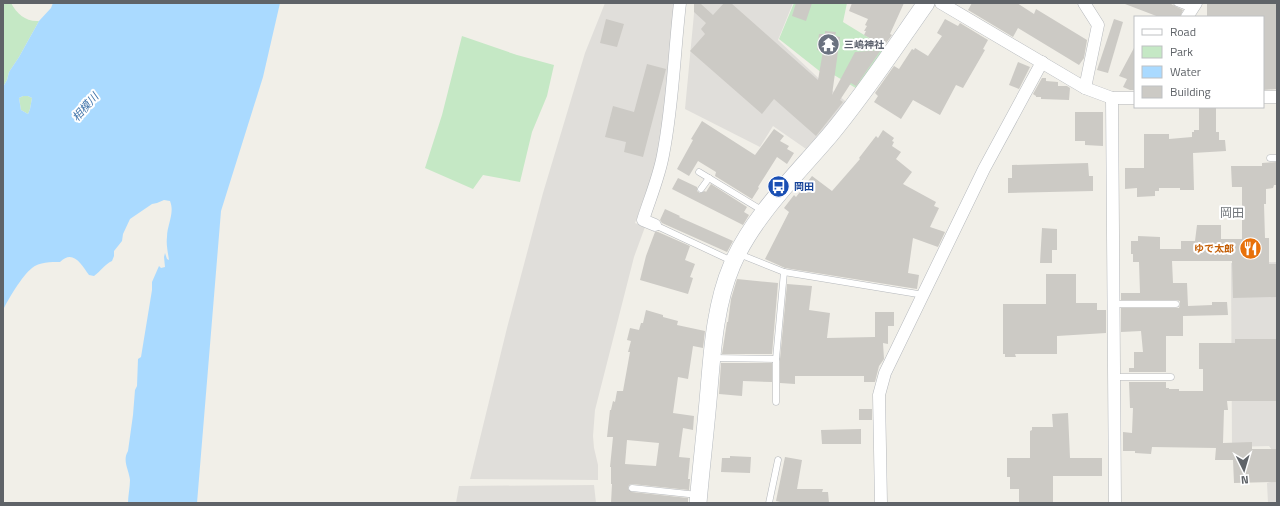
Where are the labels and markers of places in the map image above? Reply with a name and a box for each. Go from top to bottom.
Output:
temple icon: 三嶋神社 [816,31,842,57]
place label: 三嶋神社 [844,37,885,52]
bus stop icon: 岡田 [765,173,791,199]
place label: 岡田 [794,179,814,194]
restaurant icon: ゆで太郎 [1237,235,1263,261]
place label: ゆで太郎 [1194,241,1234,256]

